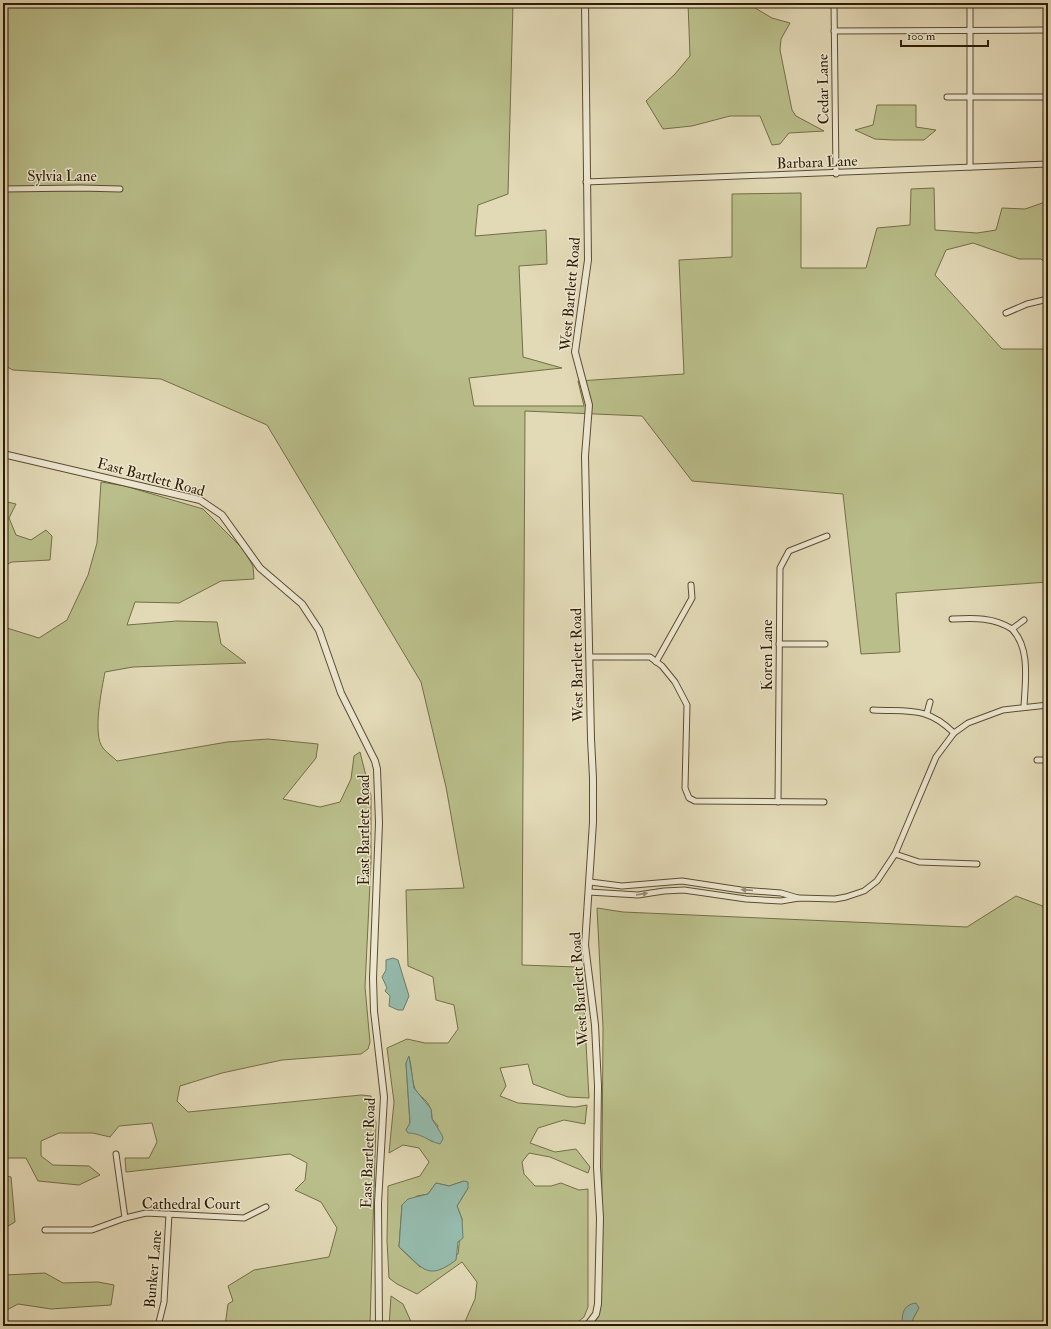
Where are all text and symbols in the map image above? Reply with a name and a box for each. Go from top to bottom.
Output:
scale bar [901,22,988,48]
text: 100 m [907,29,936,44]
street label: Cedar Lane [813,54,834,124]
street label: Barbara Lane [776,152,858,173]
street label: Sylvia Lane [27,167,97,186]
street label: West Bartlett Road [556,236,585,353]
street label: East Bartlett Road [95,454,207,501]
street label: West Bartlett Road [567,607,588,723]
street label: Koren Lane [758,619,777,691]
street label: East Bartlett Road [355,774,374,885]
one-way arrow [741,887,753,893]
one-way arrow [636,891,648,897]
street label: West Bartlett Road [566,931,593,1048]
street label: East Bartlett Road [357,1097,380,1209]
street label: Cathedral Court [142,1195,240,1214]
street label: Bunker Lane [141,1229,166,1309]

